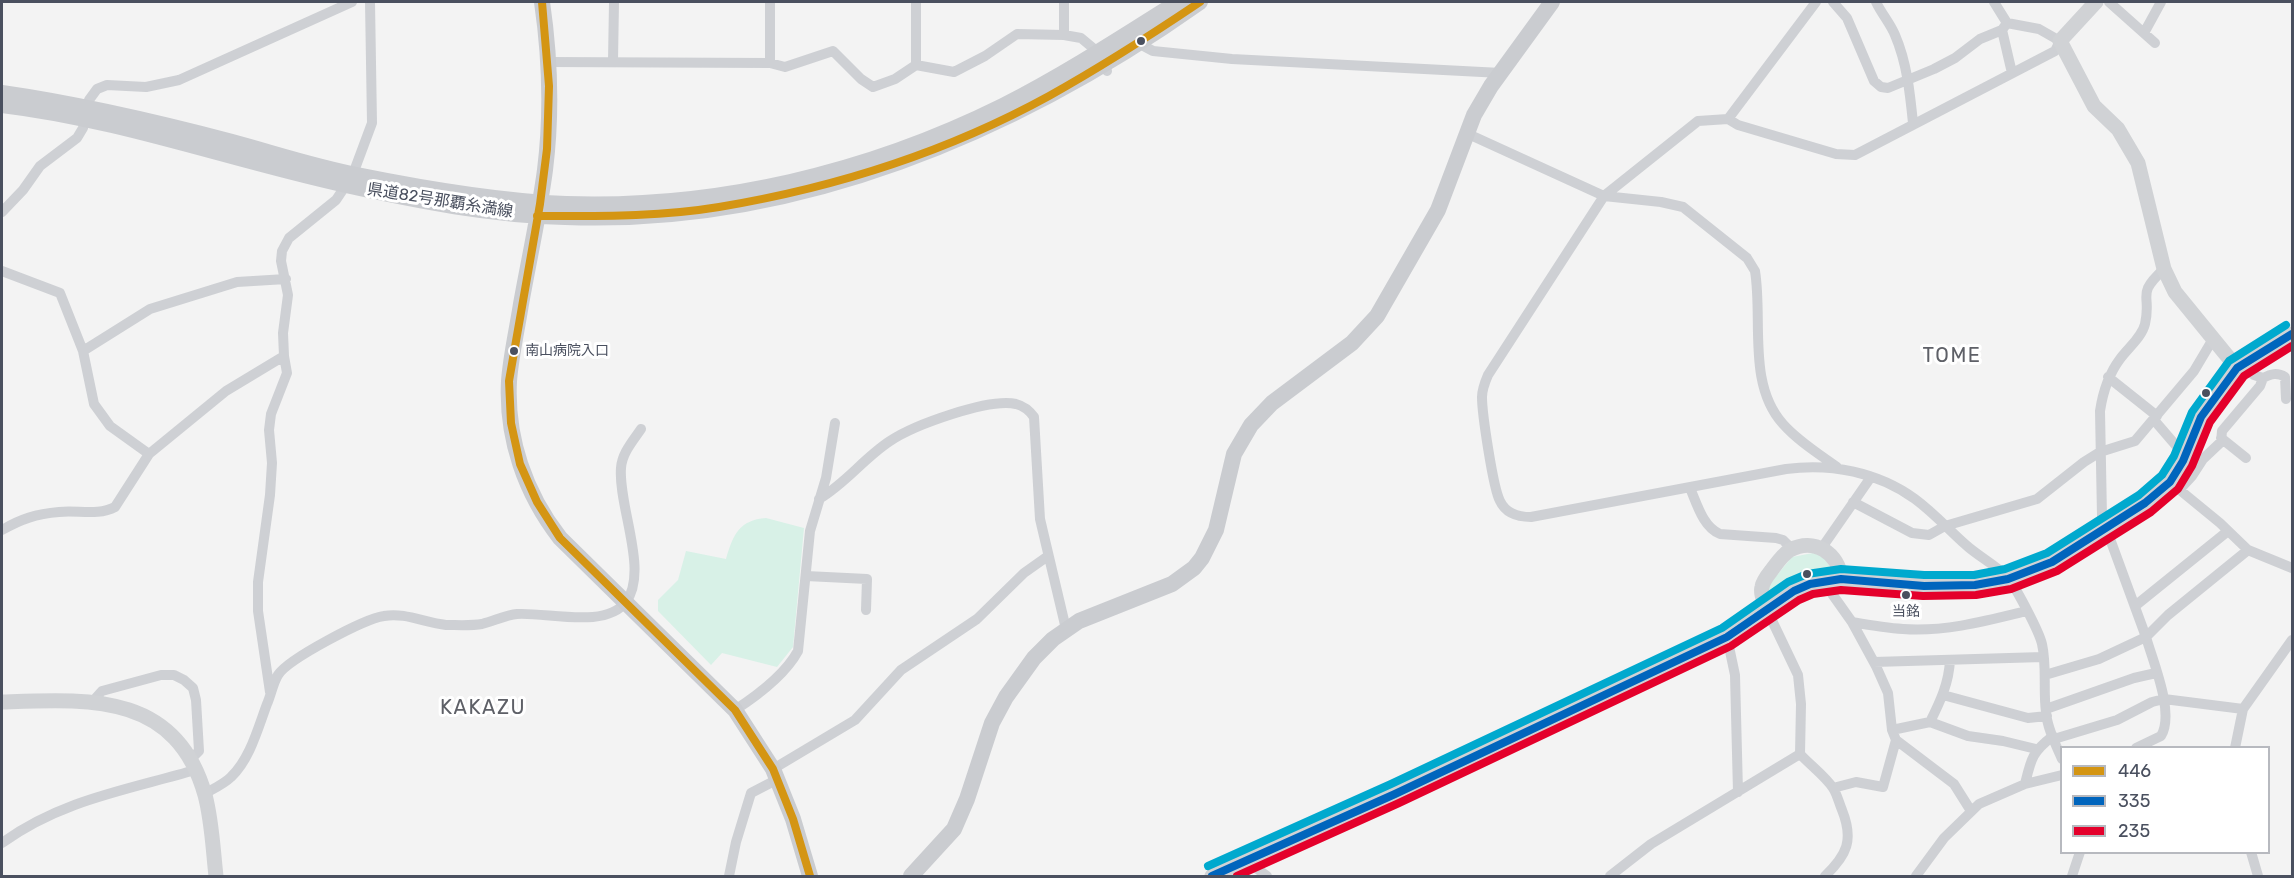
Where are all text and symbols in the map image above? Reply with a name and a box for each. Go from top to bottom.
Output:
unlabelled marker [1135,35,1147,47]
street label: 県道82号那覇糸満線 [366,180,514,222]
place label: 南山病院入口 [525,343,609,359]
district label: TOME [1923,344,1981,368]
marker: 南山病院入口 [508,345,520,357]
unlabelled marker [2200,387,2212,399]
unlabelled marker [1801,568,1813,580]
marker: 当銘 [1900,589,1912,601]
place label: 当銘 [1892,604,1920,620]
district label: KAKAZU [440,696,526,720]
legend [2060,746,2270,854]
text: 446 [2118,760,2151,782]
text: 335 [2118,790,2150,812]
text: 235 [2118,820,2150,842]

